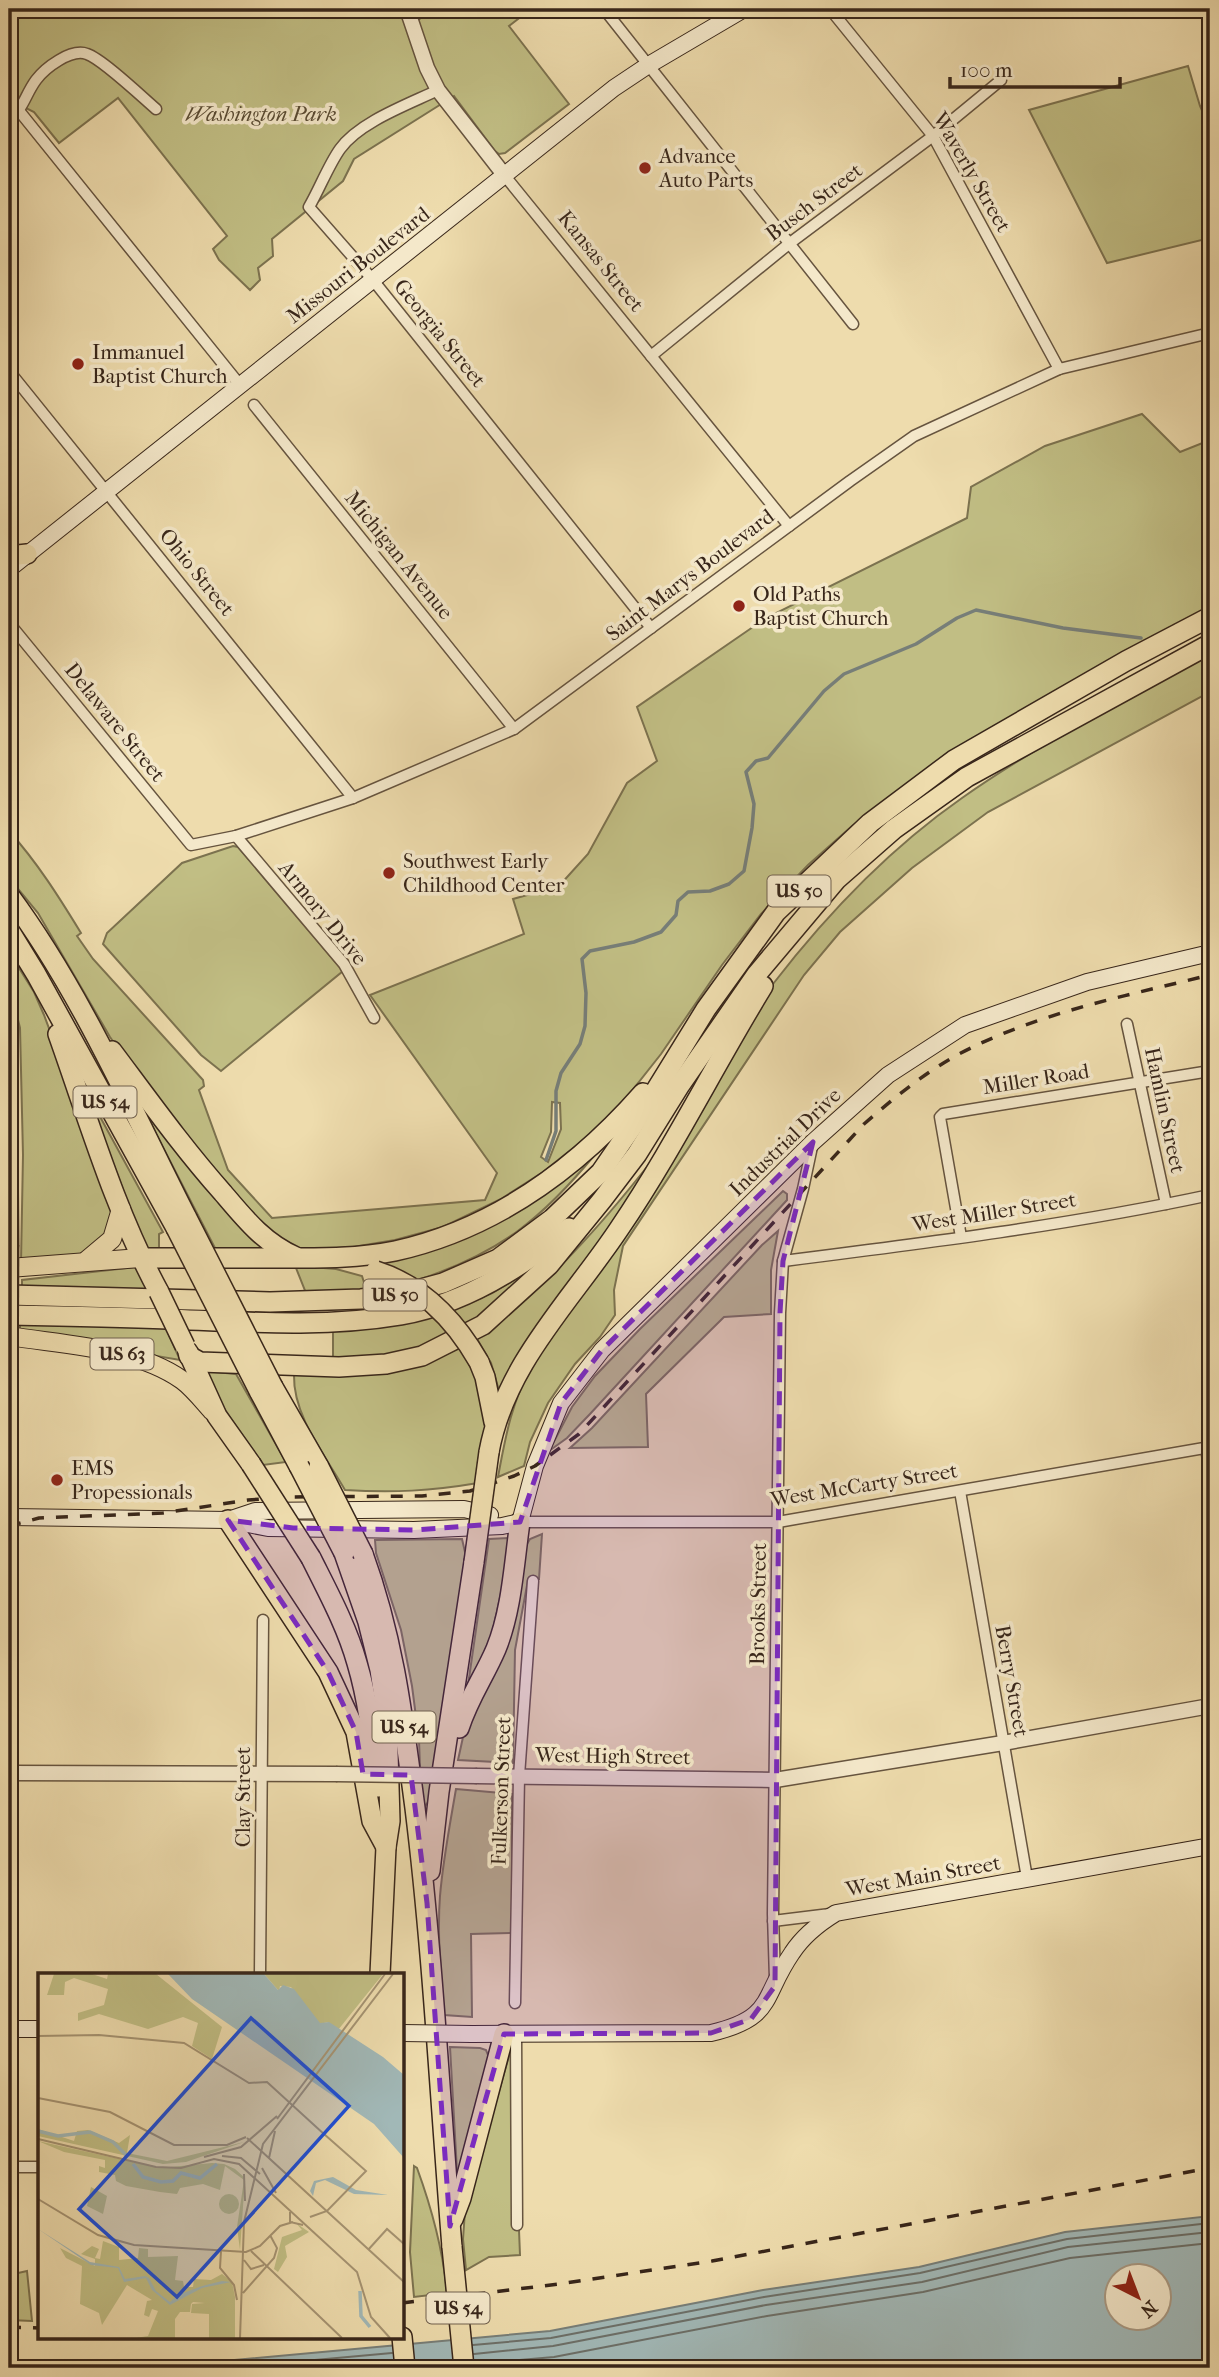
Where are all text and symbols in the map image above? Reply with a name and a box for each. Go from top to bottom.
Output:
scale bar [950,46,1119,90]
text: 100 m [960,58,1013,82]
park label: Washington Park [185,102,337,126]
street label: Waverly Street [928,107,1016,237]
place label: Advance Auto Parts [658,144,754,192]
street label: Busch Street [761,158,867,246]
marker: Advance Auto Parts [637,160,653,176]
street label: Missouri Boulevard [282,201,435,328]
street label: Kansas Street [553,206,649,317]
street label: Georgia Street [389,274,491,392]
place label: Immanuel Baptist Church [92,340,228,388]
marker: Immanuel Baptist Church [70,356,86,372]
street label: Michigan Avenue [340,486,458,624]
street label: Saint Marys Boulevard [601,504,779,646]
street label: Ohio Street [155,524,240,621]
place label: Old Paths Baptist Church [753,582,889,630]
marker: Old Paths Baptist Church [731,598,747,614]
street label: Delaware Street [60,658,170,787]
place label: Southwest Early Childhood Center [403,849,565,897]
street label: Armory Drive [273,856,372,970]
marker: Southwest Early Childhood Center [381,865,397,881]
road number: US 50 [768,876,830,906]
street label: Hamlin Street [1140,1045,1190,1176]
street label: Miller Road [981,1059,1091,1099]
street label: Industrial Drive [724,1083,846,1201]
road number: US 54 [74,1086,136,1118]
street label: West Miller Street [909,1187,1078,1237]
road number: US 50 [364,1280,426,1310]
road number: US 63 [90,1338,154,1370]
place label: EMS Propessionals [71,1456,193,1504]
street label: West McCarty Street [768,1458,960,1512]
marker: EMS Propessionals [49,1472,65,1488]
street label: Brooks Street [745,1542,771,1665]
street label: Berry Street [990,1623,1034,1739]
road number: US 54 [372,1712,436,1742]
street label: Fulkerson Street [486,1716,516,1866]
street label: West High Street [534,1743,691,1769]
street label: Clay Street [231,1746,255,1847]
street label: West Main Street [843,1850,1003,1902]
inset map [38,1973,404,2338]
north arrow [1104,2262,1174,2332]
road number: US 54 [426,2292,490,2324]
text: N [1136,2296,1161,2322]

